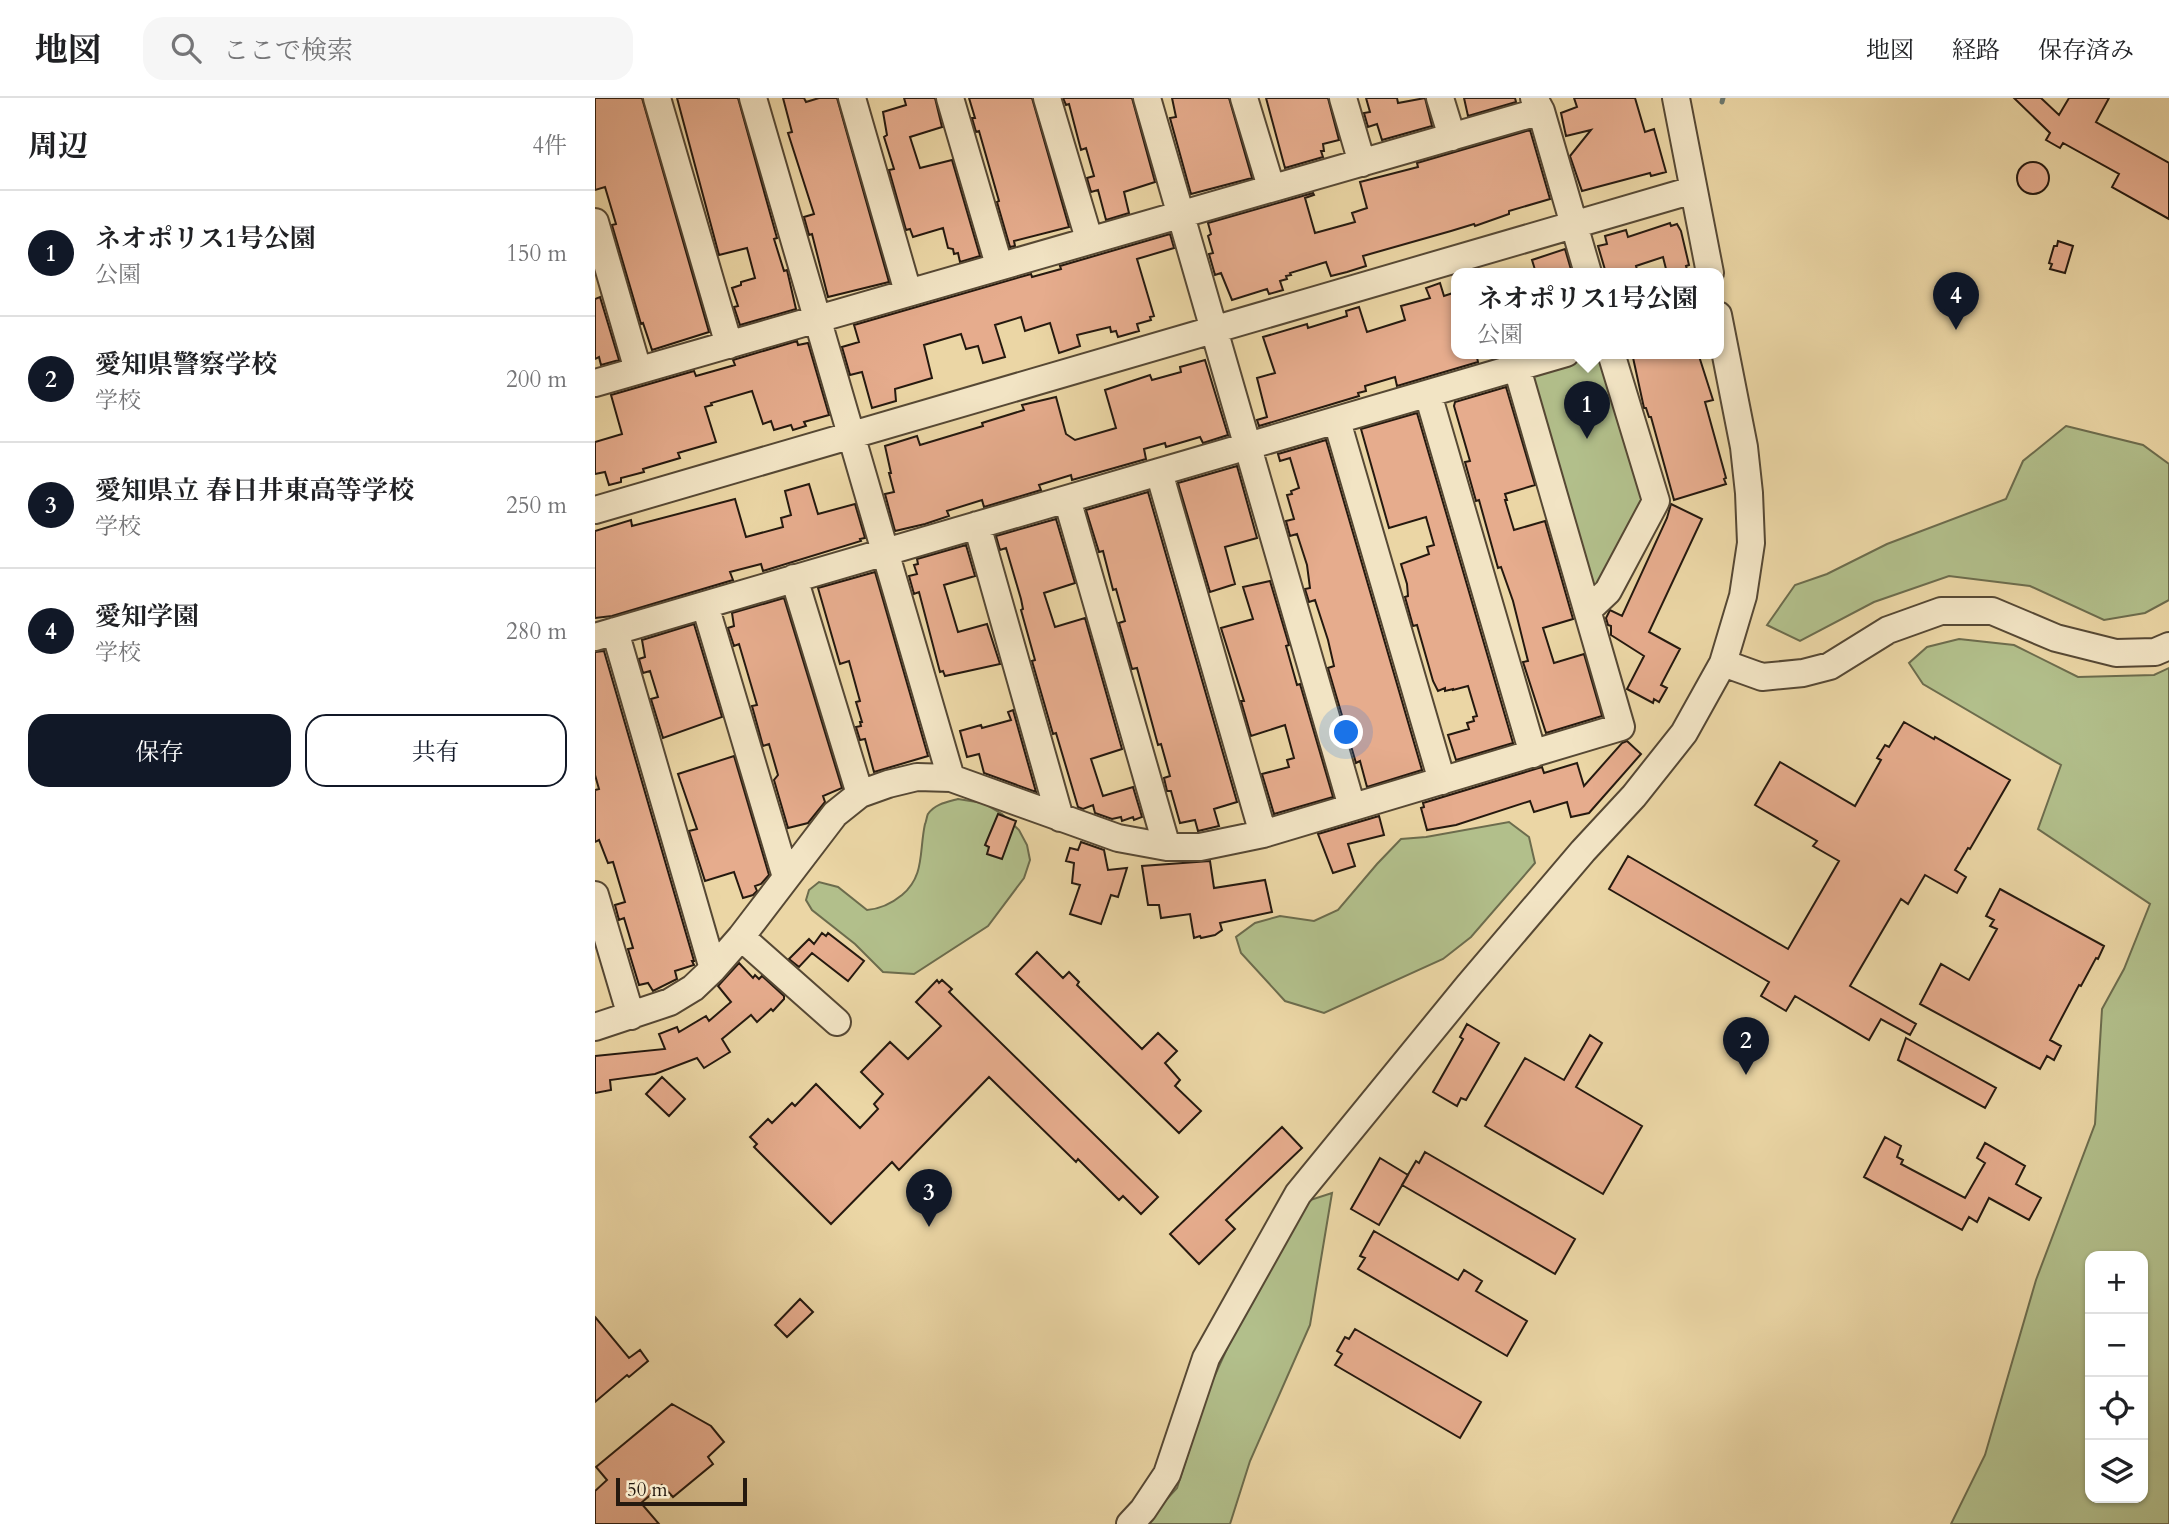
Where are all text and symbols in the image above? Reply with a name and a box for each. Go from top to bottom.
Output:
search box [143,17,633,80]
text: 地図 [35,28,101,73]
icon: search [167,29,205,67]
text: ここで検索 [223,33,353,68]
text: 地図 [1866,34,1914,67]
text: 経路 [1952,34,2000,67]
text: 保存済み [2038,34,2134,67]
text: 周辺 [28,126,88,167]
text: 4件 [532,130,567,161]
text: ネオポリス1号公園 [95,221,316,256]
text: 1 [45,238,57,269]
text: 150 m [506,238,567,269]
text: 公園 [95,259,141,290]
popup [1451,268,1724,359]
pin: 4 [1933,272,1979,330]
text: ネオポリス1号公園 [1477,281,1698,316]
text: 公園 [1477,319,1523,350]
text: 愛知県警察学校 [95,347,277,382]
text: 2 [45,364,57,395]
text: 200 m [506,364,567,395]
pin: 1 [1564,381,1610,439]
text: 学校 [95,385,141,416]
text: 愛知県立 春日井東高等学校 [95,473,414,508]
text: 3 [45,490,57,521]
text: 250 m [506,490,567,521]
text: 学校 [95,511,141,542]
text: 愛知学園 [95,599,199,634]
text: 4 [45,616,57,647]
text: 280 m [506,616,567,647]
text: 学校 [95,637,141,668]
button: 保存 [28,714,291,787]
button: 共有 [305,714,567,787]
your location [1329,715,1363,749]
pin: 2 [1723,1017,1769,1075]
pin: 3 [906,1169,952,1227]
map controls [2085,1251,2148,1503]
button: + [2085,1251,2148,1314]
button: − [2085,1314,2148,1377]
button: locate [2085,1377,2148,1440]
button: layers [2085,1440,2148,1503]
scale bar [616,1475,747,1507]
text: 50 m [627,1477,668,1503]

